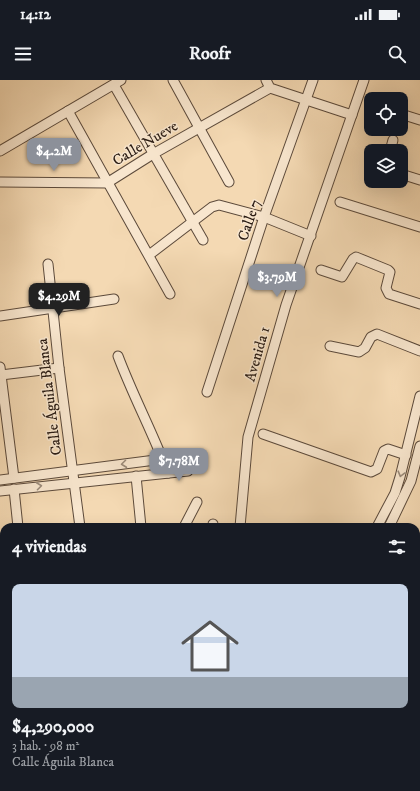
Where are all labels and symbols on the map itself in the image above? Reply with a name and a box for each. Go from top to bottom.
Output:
street label: Calle Nueve [109,116,181,170]
pin: $4.2M [26,138,82,172]
street label: Calle 7 [234,197,265,243]
pin: $3.79M [244,264,310,298]
pin: $4.29M [26,283,92,317]
street label: Avenida 1 [241,324,274,384]
street label: Calle Águila Blanca [32,337,66,457]
pin: $7.78M [146,448,212,482]
one-way arrow [121,459,127,468]
one-way arrow [397,470,406,477]
one-way arrow [36,482,42,491]

